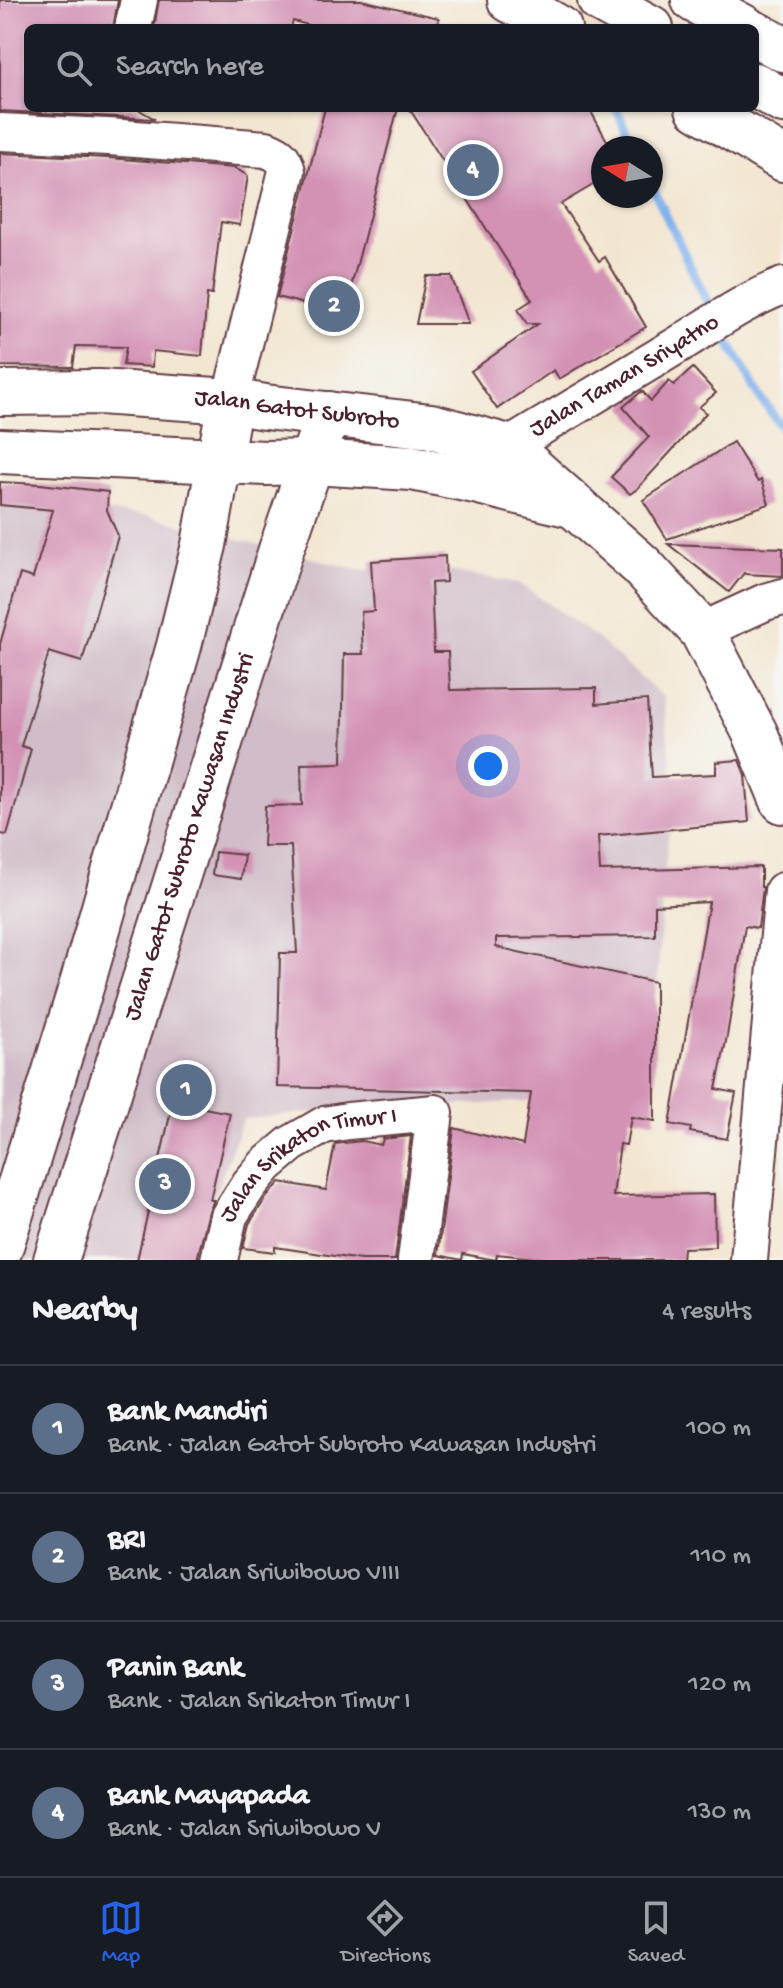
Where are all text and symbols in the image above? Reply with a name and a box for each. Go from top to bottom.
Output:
search box [24,24,759,112]
icon: search [52,46,96,90]
text: Search here [116,51,264,86]
north arrow [591,136,663,208]
pin: 4 [447,140,499,200]
pin: 2 [308,276,360,336]
street label: Jalan Taman Sriyatno [525,308,725,444]
street label: Jalan Gatot Subroto [194,384,401,437]
street label: Jalan Gatot Subroto Kawasan Industri [118,649,262,1024]
your location [468,746,508,786]
pin: 1 [160,1060,212,1120]
street label: Jalan Srikaton Timur I [214,1102,398,1228]
pin: 3 [139,1154,191,1214]
text: Nearby [32,1292,137,1332]
text: 4 results [662,1297,751,1328]
text: Bank Mandiri [108,1396,268,1431]
text: 1 [53,1414,63,1445]
text: 100 m [686,1414,751,1445]
text: Bank · Jalan Gatot Subroto Kawasan Industri [108,1431,597,1462]
text: BRI [108,1524,146,1559]
text: 2 [52,1542,64,1573]
text: 110 m [691,1542,751,1573]
text: Bank · Jalan Sriwibowo VIII [108,1559,400,1590]
text: Panin Bank [108,1652,243,1687]
text: 3 [51,1670,65,1701]
text: 120 m [688,1670,751,1701]
text: Bank · Jalan Srikaton Timur I [108,1687,410,1718]
text: Bank Mayapada [108,1780,309,1815]
text: 4 [52,1798,64,1829]
text: 130 m [688,1798,751,1829]
text: Bank · Jalan Sriwibowo V [108,1815,381,1846]
tab: Map [99,1896,143,1970]
tab: Directions [341,1896,430,1970]
tab: Saved [628,1896,684,1970]

